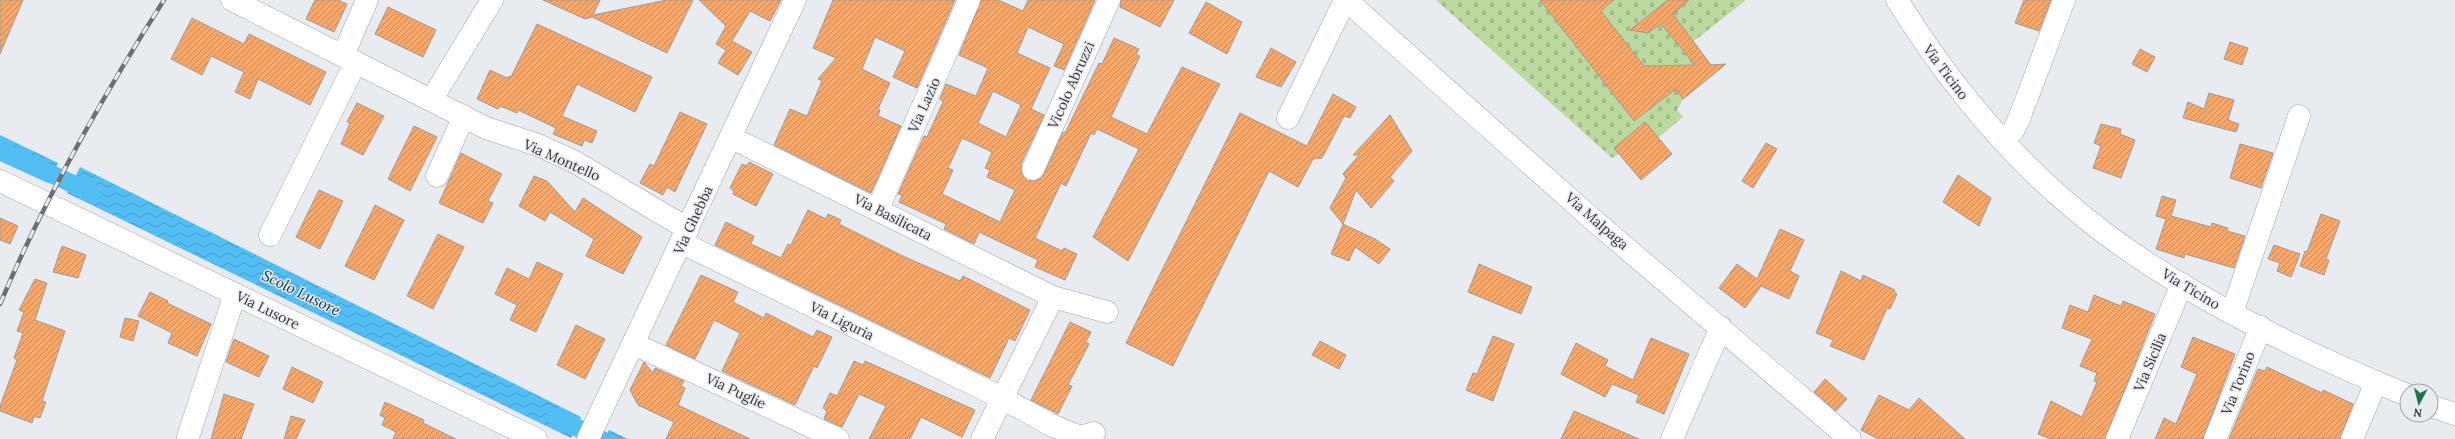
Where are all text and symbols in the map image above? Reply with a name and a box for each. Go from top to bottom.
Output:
street label: Vicolo Abruzzi [1043,39,1098,132]
street label: Via Ticino [1919,40,1973,103]
street label: Via Lazio [903,75,944,136]
street label: Via Montello [520,135,603,185]
street label: Via Ghebba [669,183,717,258]
street label: Via Malpaga [1561,188,1632,253]
street label: Via Basilicata [850,189,935,244]
street label: Via Ticino [2158,264,2223,313]
water label: Scolo Lusore [259,265,344,320]
street label: Via Lusore [232,286,303,333]
street label: Via Liguria [806,297,877,344]
street label: Via Sicilia [2129,330,2170,395]
street label: Via Torino [2217,349,2259,418]
street label: Via Puglie [702,369,769,413]
north arrow [2399,383,2439,423]
text: N [2412,405,2423,420]

